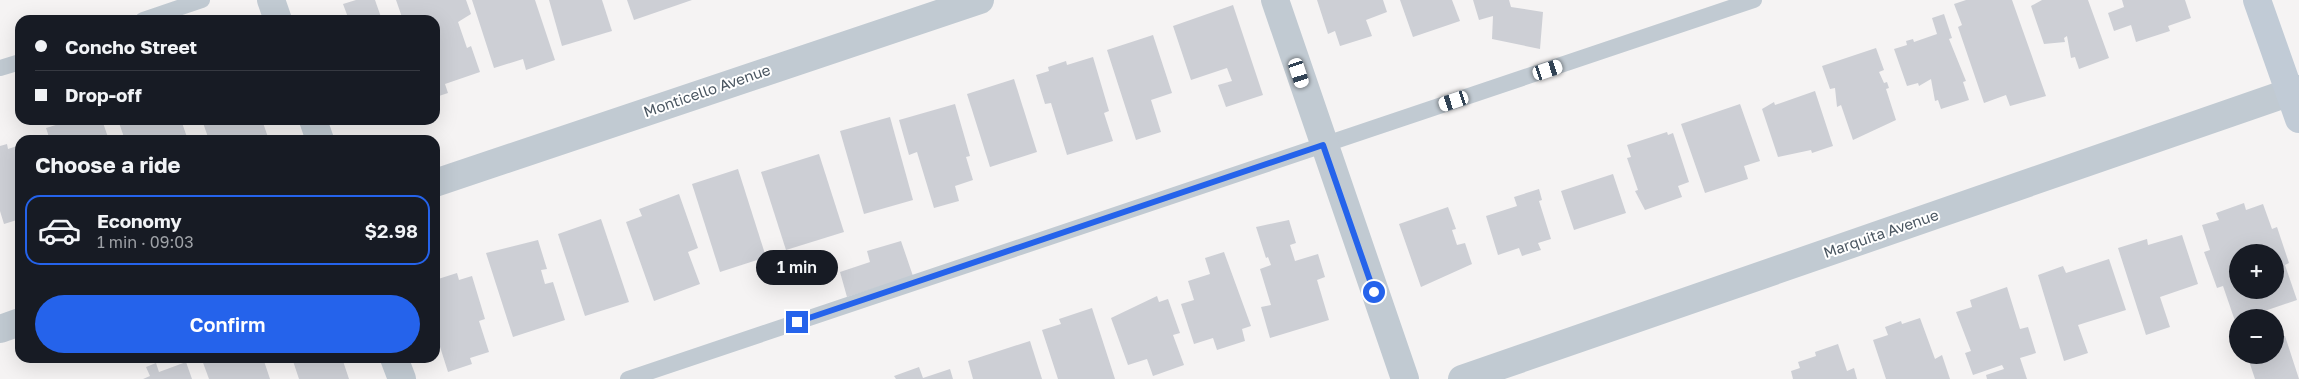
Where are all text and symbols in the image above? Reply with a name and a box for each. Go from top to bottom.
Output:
text: Concho Street [65,35,197,58]
car [1287,56,1310,90]
car [1531,58,1564,82]
street label: Monticello Avenue [641,60,773,120]
text: Drop-off [65,83,142,106]
car [1437,89,1470,113]
text: Choose a ride [35,151,181,178]
street label: Marquita Avenue [1821,205,1941,261]
icon: car [37,208,82,253]
text: Economy [97,209,182,232]
text: $2.98 [364,219,418,242]
text: 1 min · 09:03 [97,232,194,252]
map controls [2229,244,2284,364]
button: + [2229,244,2284,299]
callout: 1 min [756,250,838,284]
text: 1 min [777,257,817,277]
route start [1363,281,1385,303]
button: Confirm [35,295,420,353]
button: − [2229,309,2284,364]
route end [786,311,808,333]

